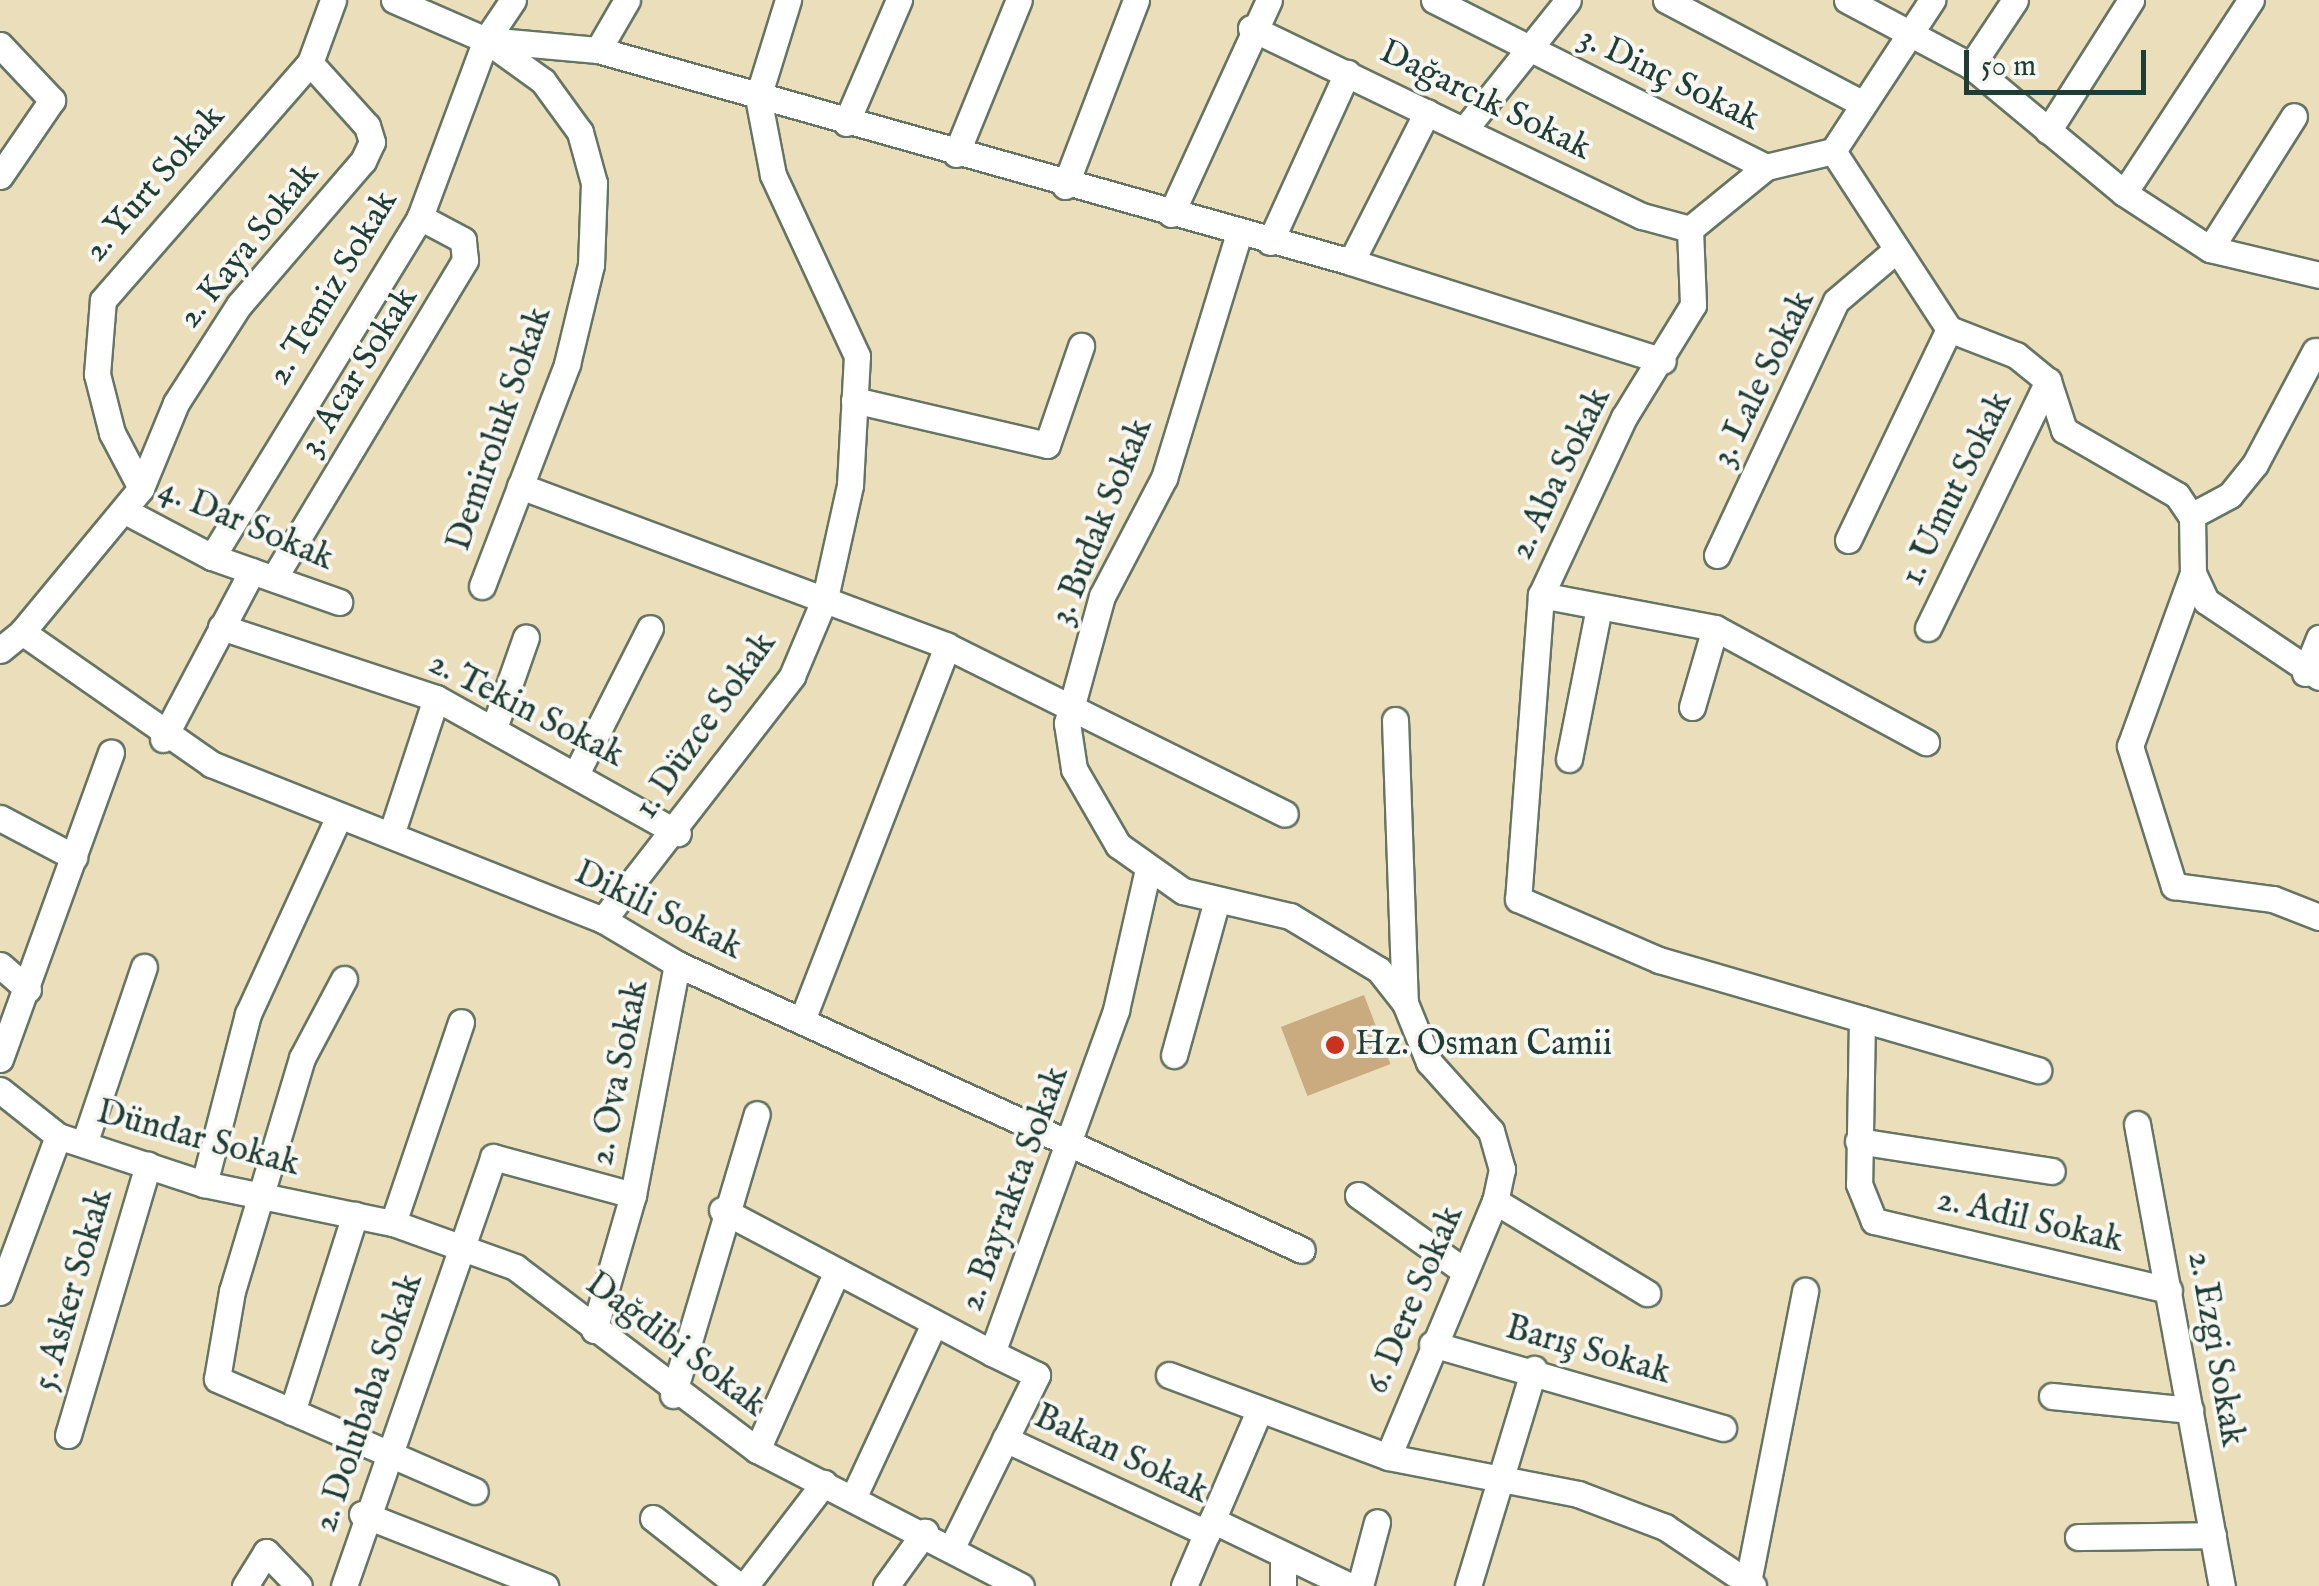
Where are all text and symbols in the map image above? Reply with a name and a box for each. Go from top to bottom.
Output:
street label: 3. Dinç Sokak [1572,17,1766,141]
scale bar [1969,30,2152,92]
street label: Dağarcık Sokak [1372,32,1598,170]
text: 50 m [1981,48,2036,86]
street label: 2. Yurt Sokak [76,97,234,271]
street label: 2. Kaya Sokak [170,155,328,337]
street label: 2. Temiz Sokak [258,183,408,393]
street label: 3. Acar Sokak [290,280,428,464]
street label: 3. Lale Sokak [1703,284,1825,474]
street label: Demiroluk Sokak [439,301,561,557]
street label: 2. Aba Sokak [1501,381,1621,567]
street label: 1. Umut Sokak [1892,385,2022,593]
street label: 3. Budak Sokak [1042,413,1162,631]
street label: 4. Dar Sokak [152,469,340,581]
street label: 1. Düzce Sokak [626,624,786,828]
street label: 2. Tekin Sokak [421,643,631,777]
street label: Dikili Sokak [567,852,749,970]
street label: 2. Ova Sokak [581,977,659,1169]
place label: Hz. Osman Camii [1355,1024,1612,1066]
marker: Hz. Osman Camii [1324,1034,1346,1056]
street label: 2. Bayrakta Sokak [951,1061,1079,1317]
street label: Dündar Sokak [92,1092,304,1186]
street label: 2. Adil Sokak [1933,1179,2127,1263]
street label: 5. Asker Sokak [25,1184,123,1396]
street label: 6. Dere Sokak [1357,1200,1473,1400]
street label: 2. Ezgi Sokak [2177,1248,2253,1450]
street label: Dağdibi Sokak [577,1264,773,1426]
street label: 2. Dolubaba Sokak [305,1268,433,1538]
street label: Barış Sokak [1501,1307,1675,1395]
street label: Bakan Sokak [1027,1396,1215,1514]

